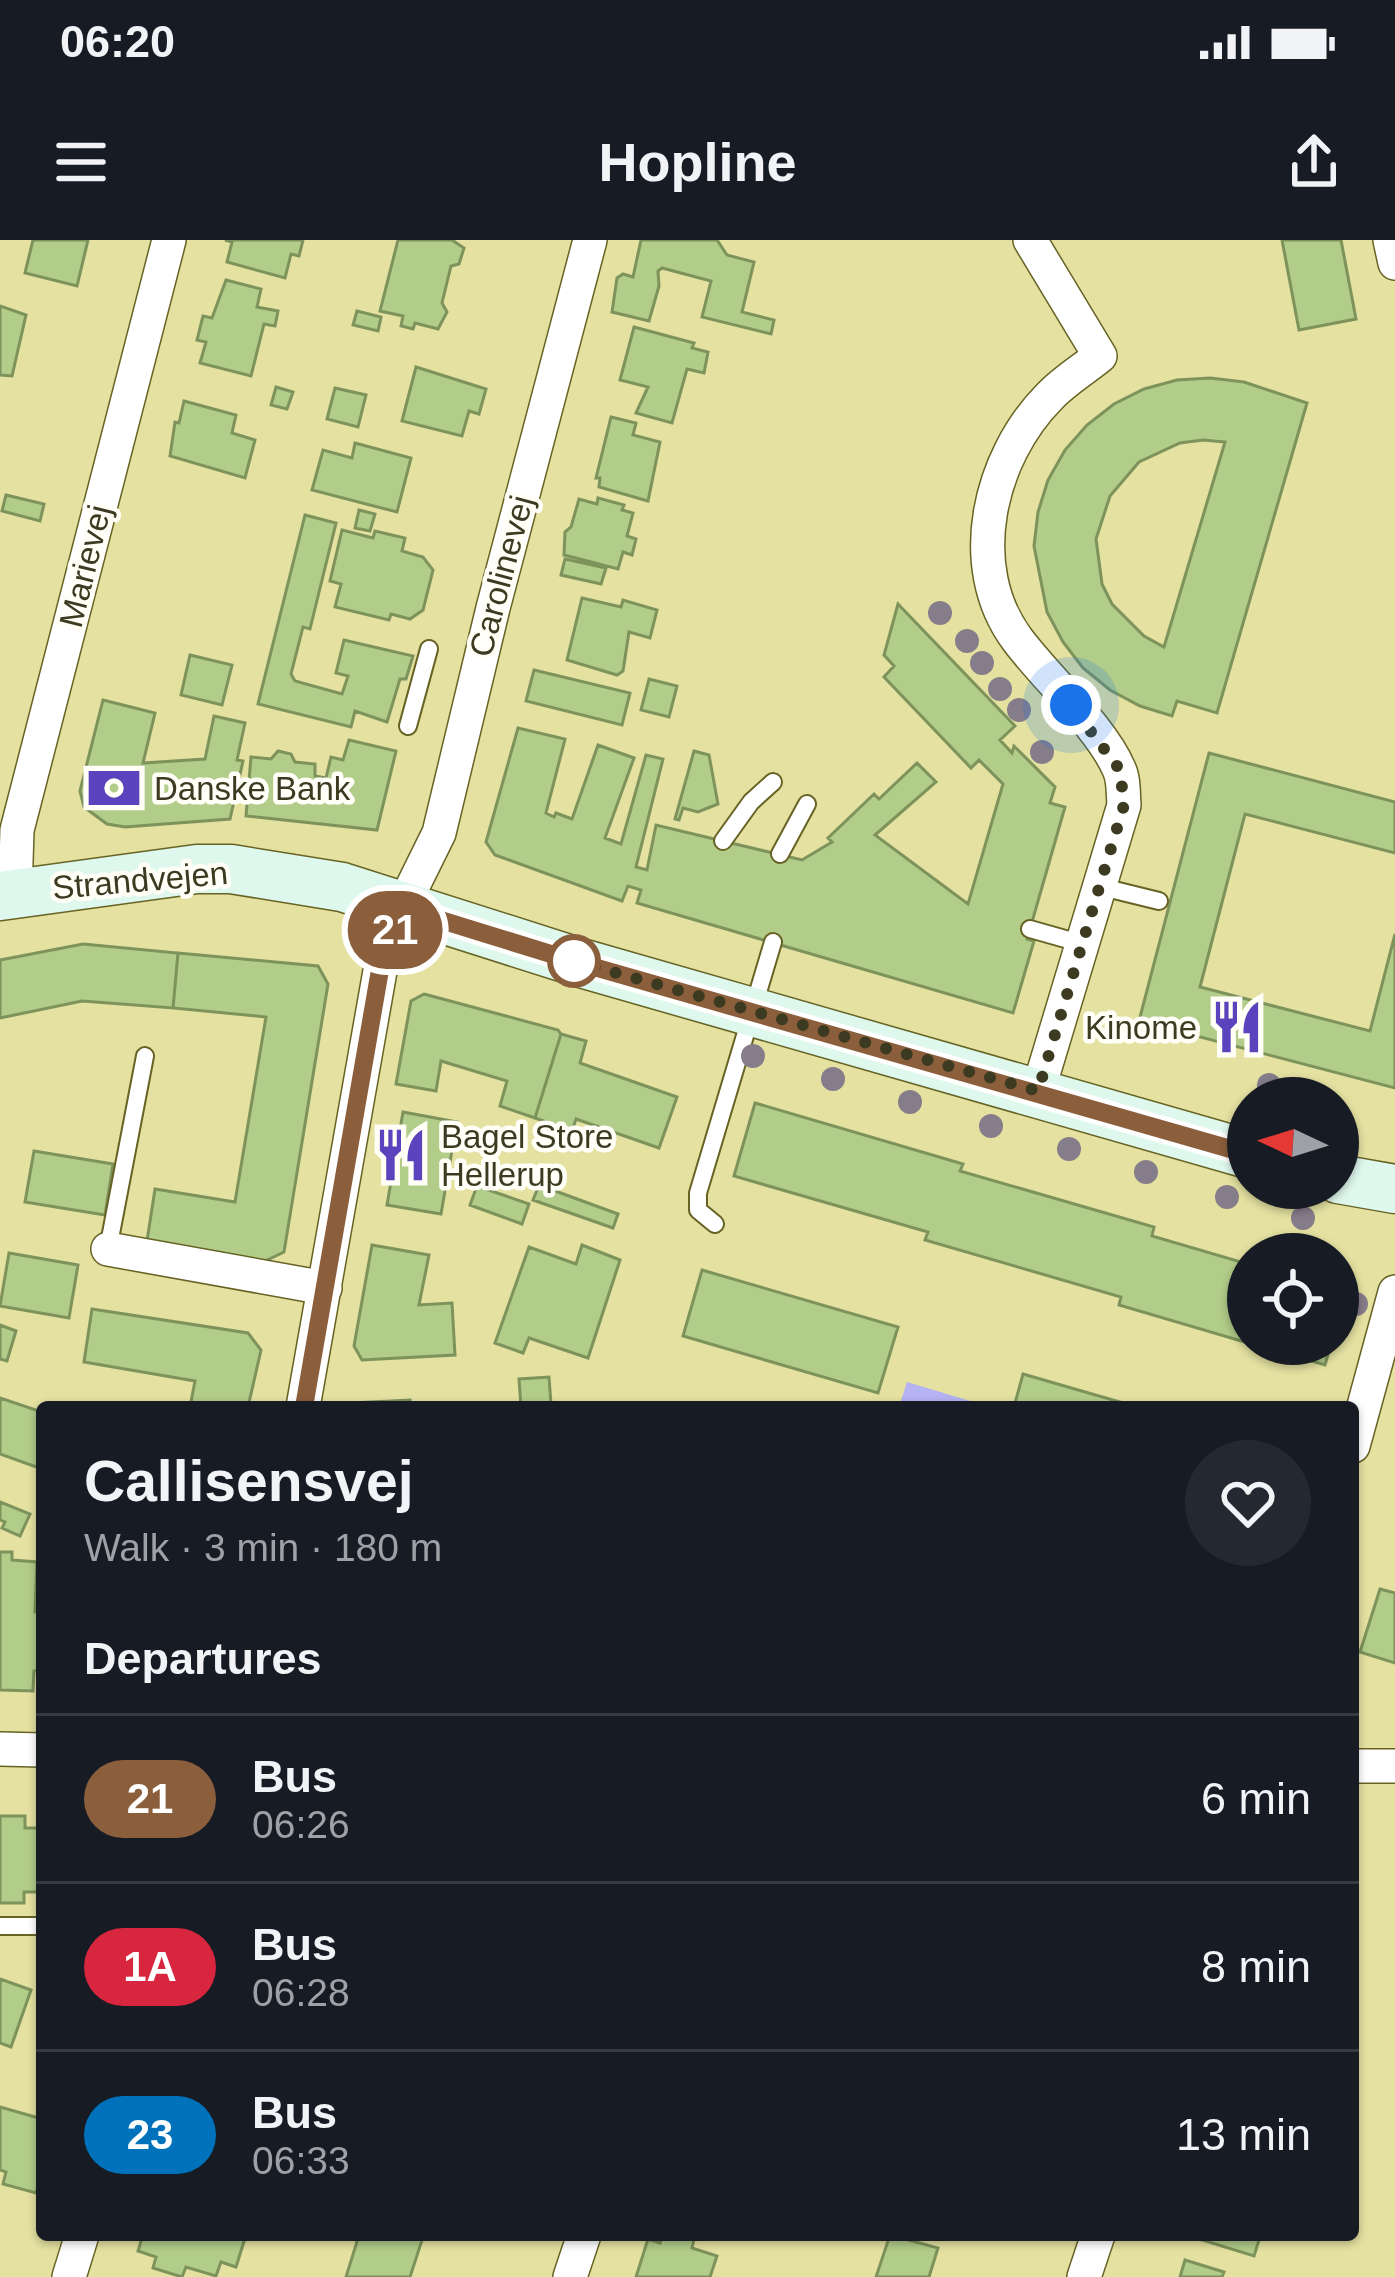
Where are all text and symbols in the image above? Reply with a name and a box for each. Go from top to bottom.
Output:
text: 06:20 [60,16,175,67]
icon: menu [48,129,114,195]
icon: share [1281,129,1347,195]
text: Hopline [599,132,797,192]
street label: Carolinevej [462,491,540,661]
street label: Marievej [52,501,118,631]
your location [1041,675,1101,735]
bank icon: Danske Bank [85,759,143,817]
place label: Danske Bank [154,770,351,807]
street label: Strandvejen [51,854,229,906]
line badge: 21 [341,891,449,969]
text: 21 [372,906,418,953]
unlabelled marker [549,936,599,986]
restaurant icon: Kinome [1208,998,1266,1056]
place label: Kinome [1085,1009,1197,1046]
north arrow [1227,1077,1359,1209]
map controls [1227,1077,1359,1365]
place label: Bagel Store Hellerup [441,1118,613,1193]
restaurant icon: Bagel Store Hellerup [372,1126,430,1184]
button: locate [1227,1233,1359,1365]
button: heart [1185,1440,1311,1566]
text: Callisensvej [84,1449,414,1513]
text: Walk · 3 min · 180 m [84,1526,442,1569]
text: Departures [84,1633,322,1684]
text: Bus [252,1751,337,1802]
text: 6 min [1201,1773,1311,1824]
text: 21 [127,1775,173,1822]
text: 06:26 [252,1803,350,1846]
text: Bus [252,1919,337,1970]
text: 8 min [1201,1941,1311,1992]
text: 1A [123,1943,177,1990]
text: 06:28 [252,1971,350,2014]
text: Bus [252,2087,337,2138]
text: 13 min [1176,2109,1311,2160]
text: 23 [127,2111,173,2158]
text: 06:33 [252,2139,350,2182]

